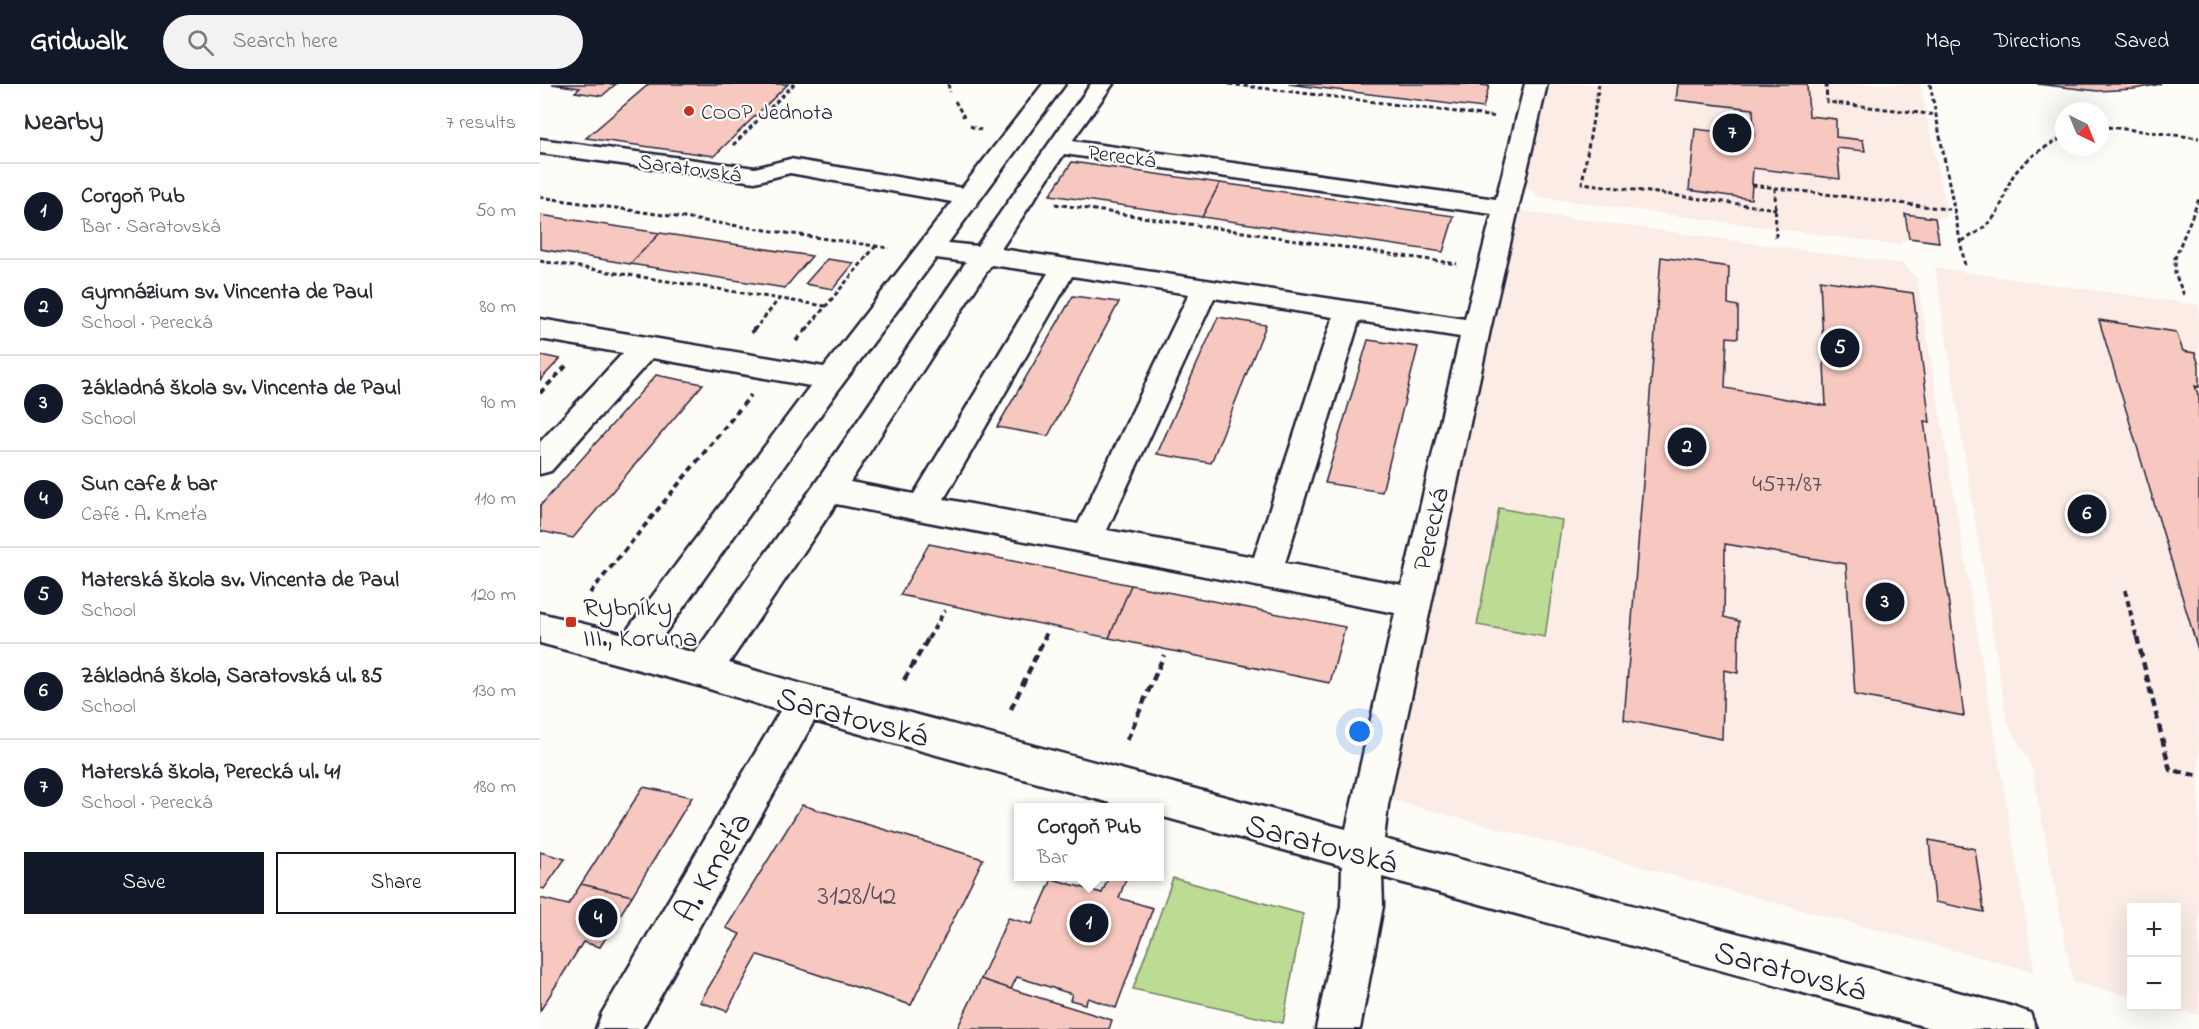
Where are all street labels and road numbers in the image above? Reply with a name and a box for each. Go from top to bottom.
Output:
street label: Perecká [1085,137,1158,179]
street label: Saratovská [636,147,743,193]
street label: Perecká [1404,484,1461,575]
street label: Saratovská [770,675,934,762]
street label: Saratovská [1239,802,1403,889]
street label: A. Kmeťa [664,804,765,932]
street label: Saratovská [1708,929,1872,1016]

